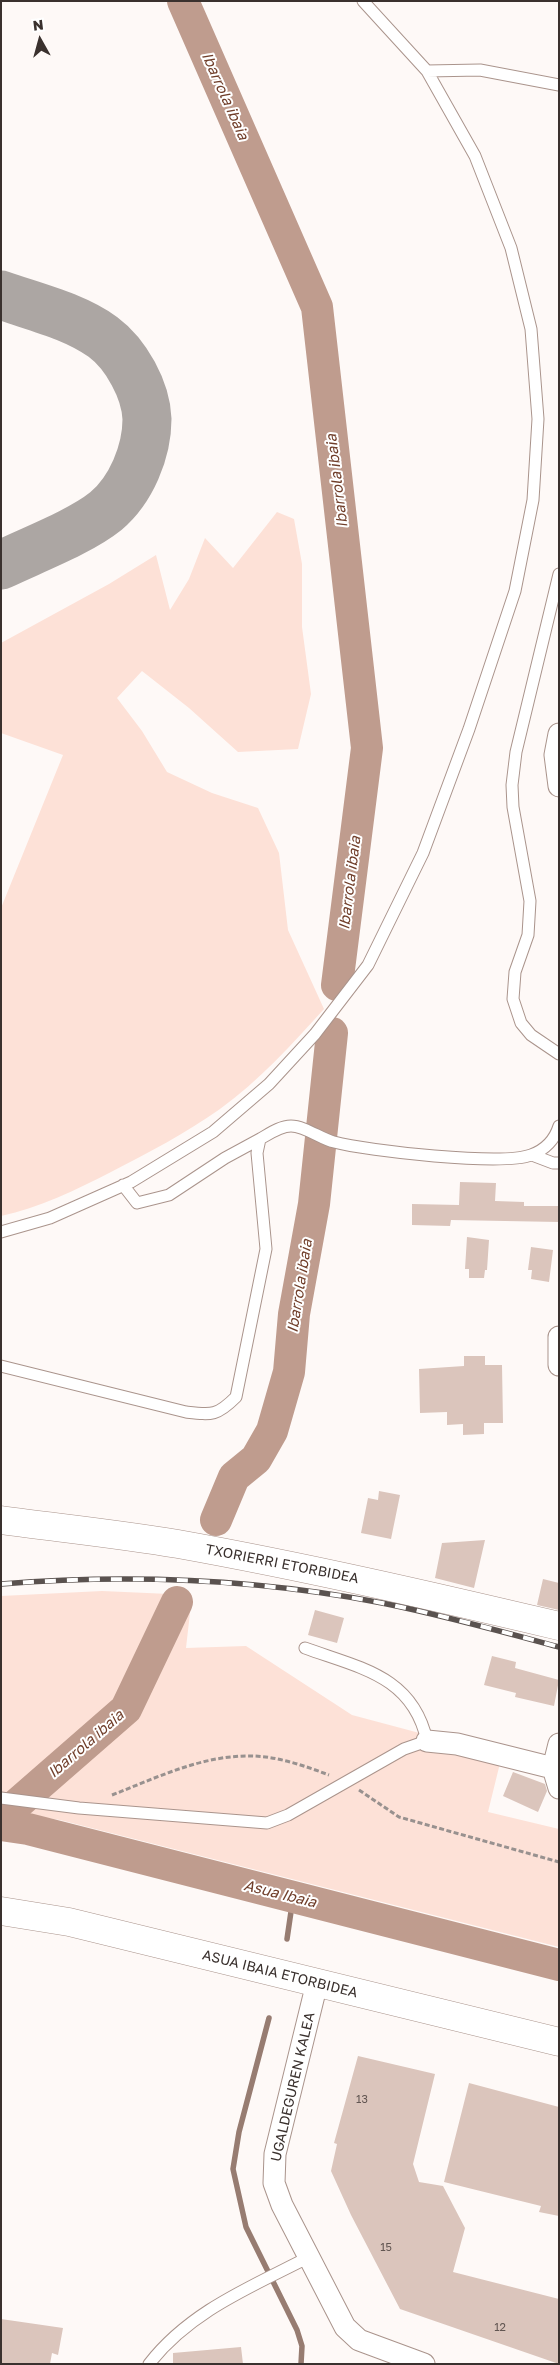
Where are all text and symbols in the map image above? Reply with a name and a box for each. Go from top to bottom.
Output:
north arrow [15,15,65,65]
text: N [32,16,44,34]
water label: Ibarrola ibaia [198,49,252,143]
water label: Ibarrola ibaia [322,433,352,529]
water label: Ibarrola ibaia [335,835,365,931]
water label: Ibarrola ibaia [284,1238,316,1334]
street label: TXORIERRI ETORBIDEA [204,1541,360,1587]
water label: Ibarrola ibaia [45,1706,127,1782]
water label: Asua Ibaia [242,1876,318,1912]
street label: ASUA IBAIA ETORBIDEA [201,1947,359,2001]
street label: UGALDEGUREN KALEA [268,2011,318,2163]
house number: 13 [356,2093,368,2107]
house number: 15 [380,2241,392,2255]
house number: 12 [494,2321,506,2335]

